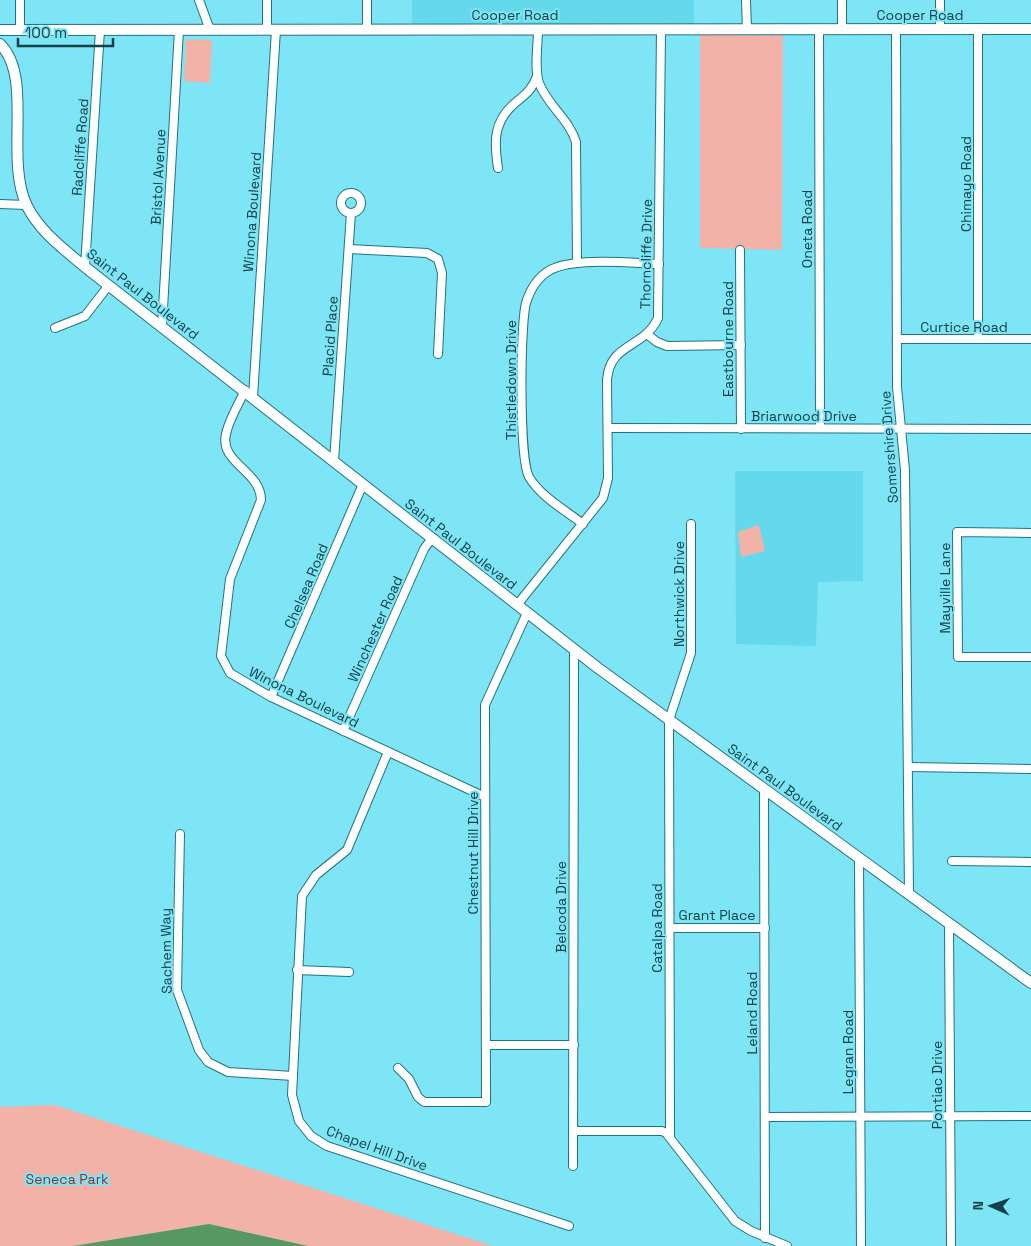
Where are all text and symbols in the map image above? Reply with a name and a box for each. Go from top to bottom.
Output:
street label: Cooper Road [472,6,558,24]
street label: Cooper Road [877,6,963,24]
scale bar [18,15,112,47]
text: 100 m [25,23,67,42]
street label: Radcliffe Road [68,98,92,196]
street label: Bristol Avenue [146,128,170,226]
street label: Chimayo Road [957,136,975,232]
street label: Winona Boulevard [239,151,265,273]
street label: Oneta Road [798,190,816,268]
street label: Thorncliffe Drive [636,199,656,309]
street label: Saint Paul Boulevard [83,245,203,343]
street label: Eastbourne Road [719,281,737,397]
street label: Placid Place [318,295,342,377]
street label: Curtice Road [920,318,1008,336]
street label: Thistledown Drive [502,320,520,440]
street label: Somershire Drive [876,390,902,504]
street label: Briarwood Drive [751,407,857,425]
street label: Saint Paul Boulevard [401,495,521,593]
street label: Chelsea Road [280,541,332,631]
street label: Northwick Drive [670,541,688,647]
street label: Mayville Lane [936,543,954,633]
street label: Winchester Road [344,573,406,685]
street label: Winona Boulevard [246,663,362,731]
street label: Saint Paul Boulevard [724,739,846,835]
street label: Chestnut Hill Drive [464,791,482,915]
street label: Belcoda Drive [552,861,570,953]
street label: Catalpa Road [648,883,666,973]
street label: Grant Place [678,906,756,924]
street label: Sachem Way [156,908,176,994]
street label: Leland Road [743,972,761,1054]
street label: Legran Road [839,1010,857,1094]
street label: Pontiac Drive [928,1041,946,1129]
street label: Chapel Hill Drive [324,1121,430,1175]
park label: Seneca Park [26,1170,109,1188]
north arrow [966,1181,1016,1231]
text: N [969,1201,987,1211]

